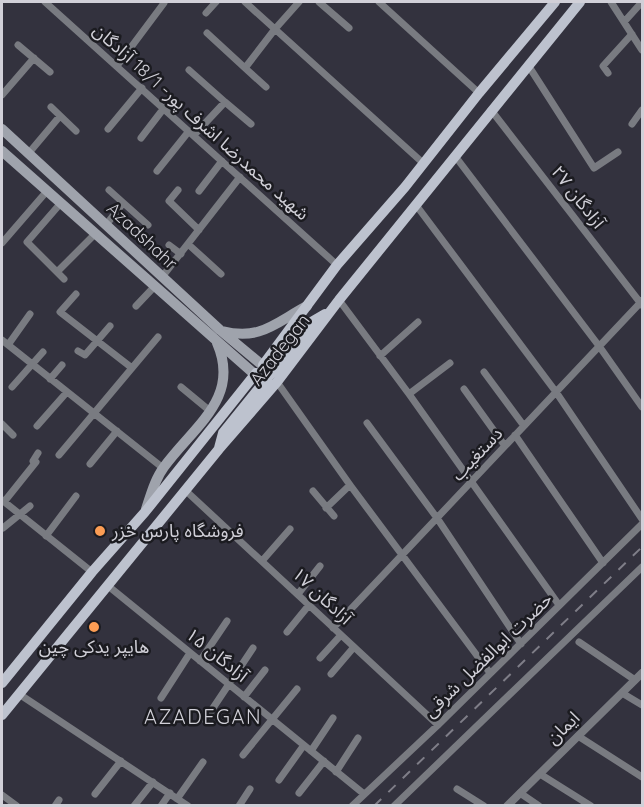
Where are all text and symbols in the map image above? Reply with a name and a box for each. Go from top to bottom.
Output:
street label: شهید محمدرضا اشرف پور- 18/1 آزادگان [88,18,314,225]
street label: ۲۷ آزادگان [547,161,611,233]
street label: Azadshahr [102,197,183,274]
street label: Azadegan [244,309,315,390]
street label: دستغیب [446,422,507,485]
place label: فروشگاه پارس خزر [111,519,244,542]
marker: فروشگاه پارس خزر [93,524,107,538]
street label: ۱۷ آزادگان [288,562,358,630]
street label: حضرت ابوالفضل شرقی [418,587,557,722]
marker: هایپر یدکی چین [87,620,101,634]
street label: ۱۵ آزادگان [181,622,254,687]
place label: هایپر یدکی چین [39,635,149,658]
district label: AZADEGAN [144,704,262,729]
street label: ایمان [541,706,584,749]

